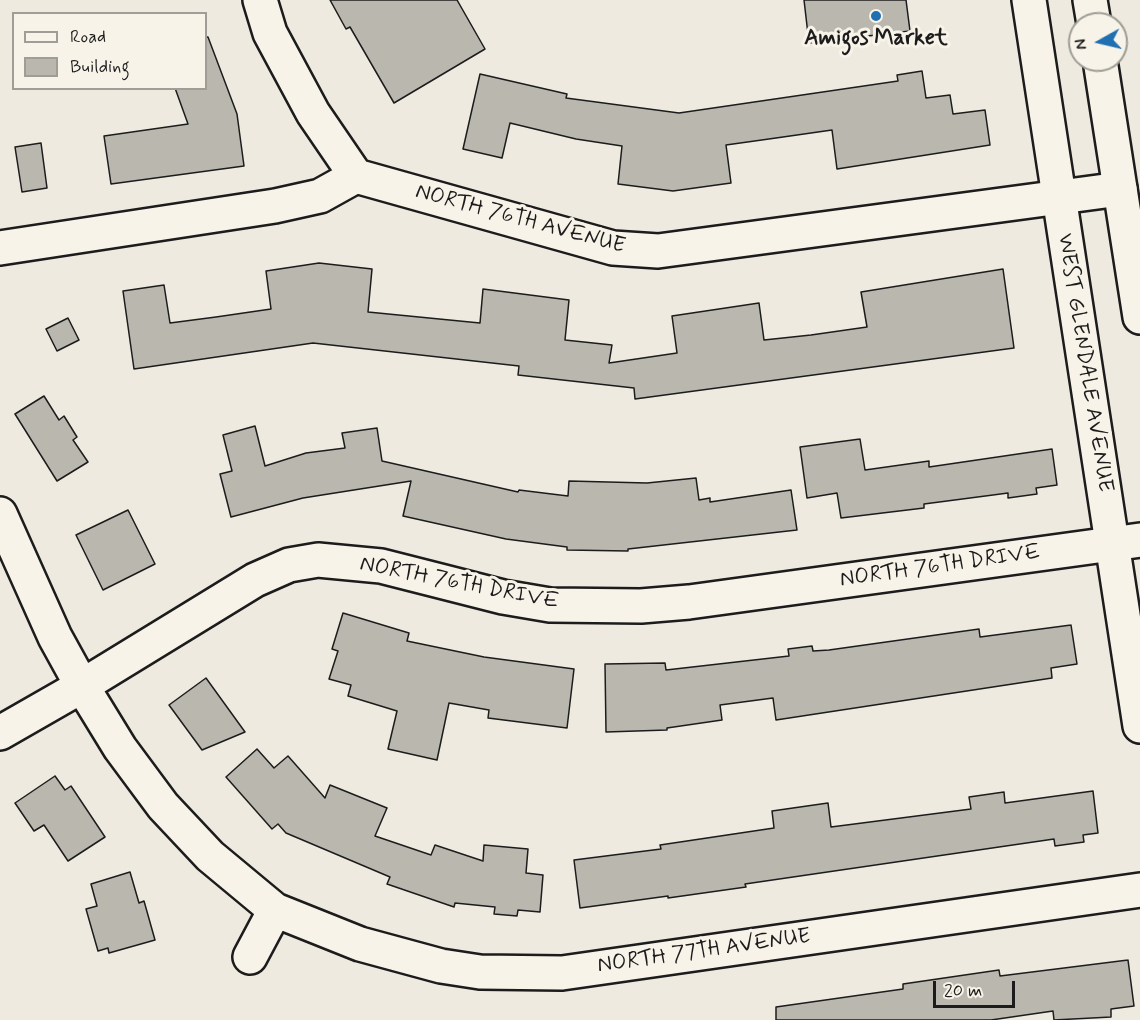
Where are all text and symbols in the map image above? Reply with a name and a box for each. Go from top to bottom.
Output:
marker: Amigos Market [869,9,883,23]
legend [12,12,207,90]
north arrow [1068,12,1128,72]
text: Road [70,25,106,49]
place label: Amigos Market [804,26,948,52]
text: N [1071,38,1093,51]
text: Building [70,55,130,79]
street label: NORTH 76TH AVENUE [412,179,628,261]
street label: WEST GLENDALE AVENUE [1050,232,1118,494]
street label: NORTH 76TH DRIVE [838,540,1042,594]
street label: NORTH 76TH DRIVE [357,552,561,616]
street label: NORTH 77TH AVENUE [596,924,812,980]
scale bar [936,969,1018,1007]
text: 20 m [944,979,982,1003]

